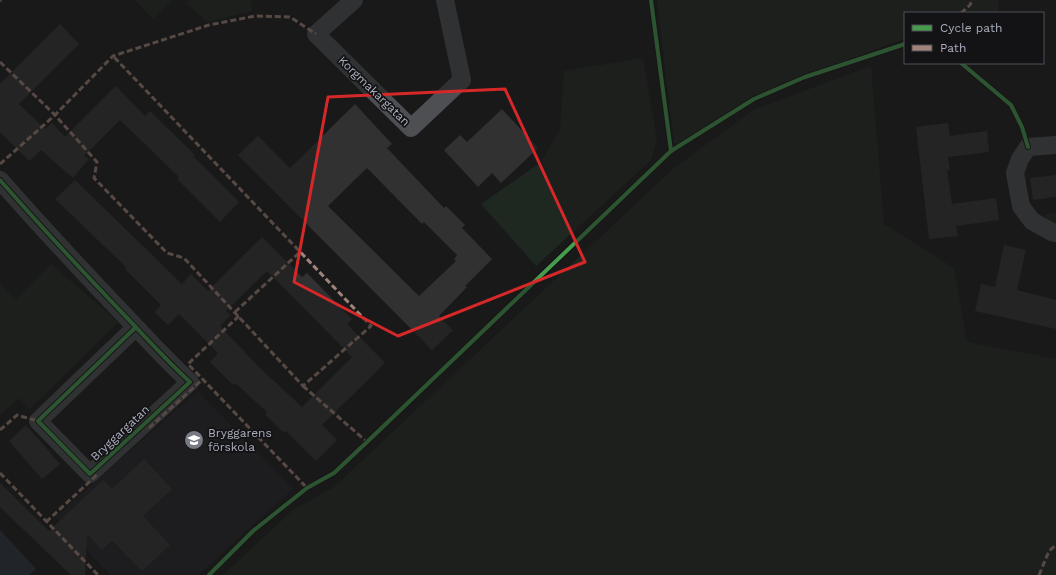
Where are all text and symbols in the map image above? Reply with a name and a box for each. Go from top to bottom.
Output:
legend [904,12,1044,64]
text: Cycle path [940,21,1002,35]
text: Path [940,41,966,55]
street label: Korgmakargatan [335,53,413,129]
street label: Bryggargatan [88,402,152,464]
place label: Bryggarens förskola [208,426,272,454]
school or university icon: Bryggarens förskola [183,429,205,451]

